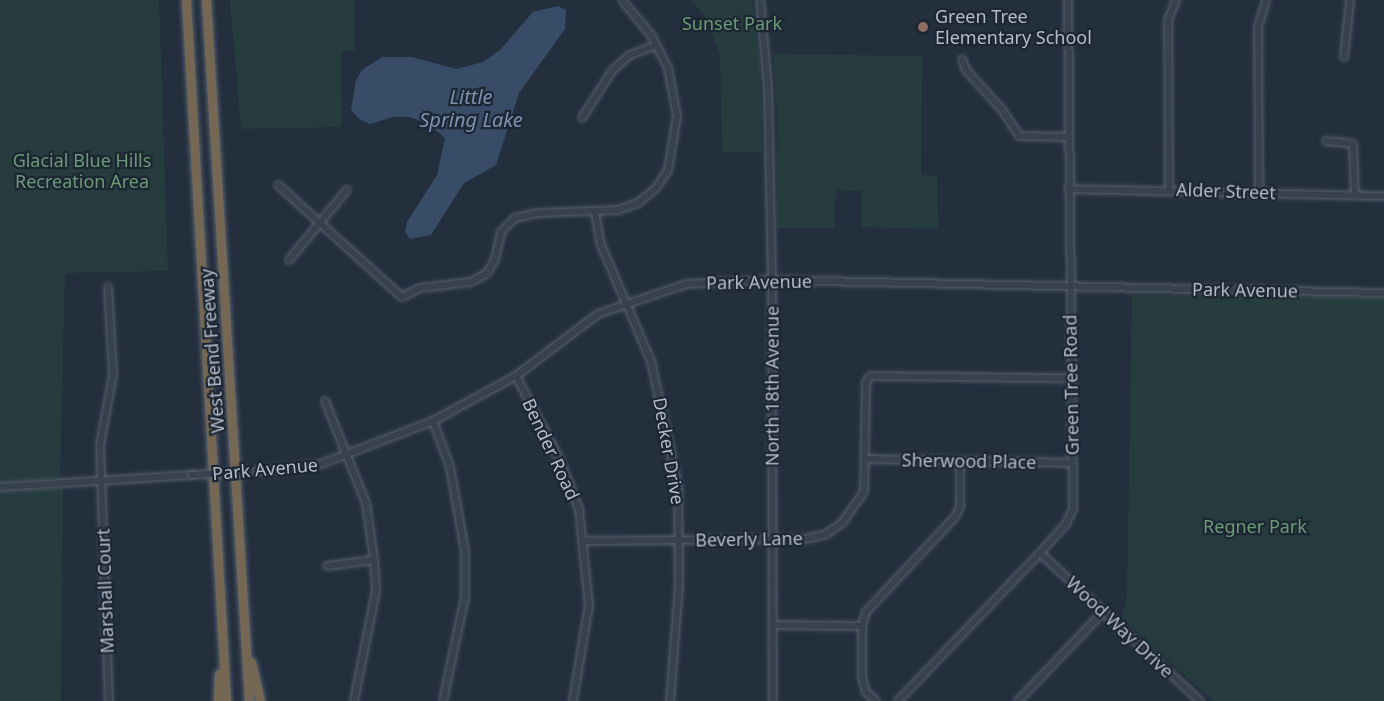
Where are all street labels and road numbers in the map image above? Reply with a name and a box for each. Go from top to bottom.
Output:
street label: Alder Street [1176,178,1276,204]
street label: West Bend Freeway [195,268,229,434]
street label: Park Avenue [706,270,812,294]
street label: Park Avenue [1192,278,1298,302]
street label: North 18th Avenue [761,306,783,466]
street label: Green Tree Road [1059,314,1083,456]
street label: Bender Road [518,395,584,503]
street label: Decker Drive [649,396,689,506]
street label: Sherwood Place [901,449,1037,473]
street label: Park Avenue [211,454,319,484]
street label: Beverly Lane [695,527,803,551]
street label: Marshall Court [92,528,118,654]
street label: Wood Way Drive [1062,572,1178,682]

